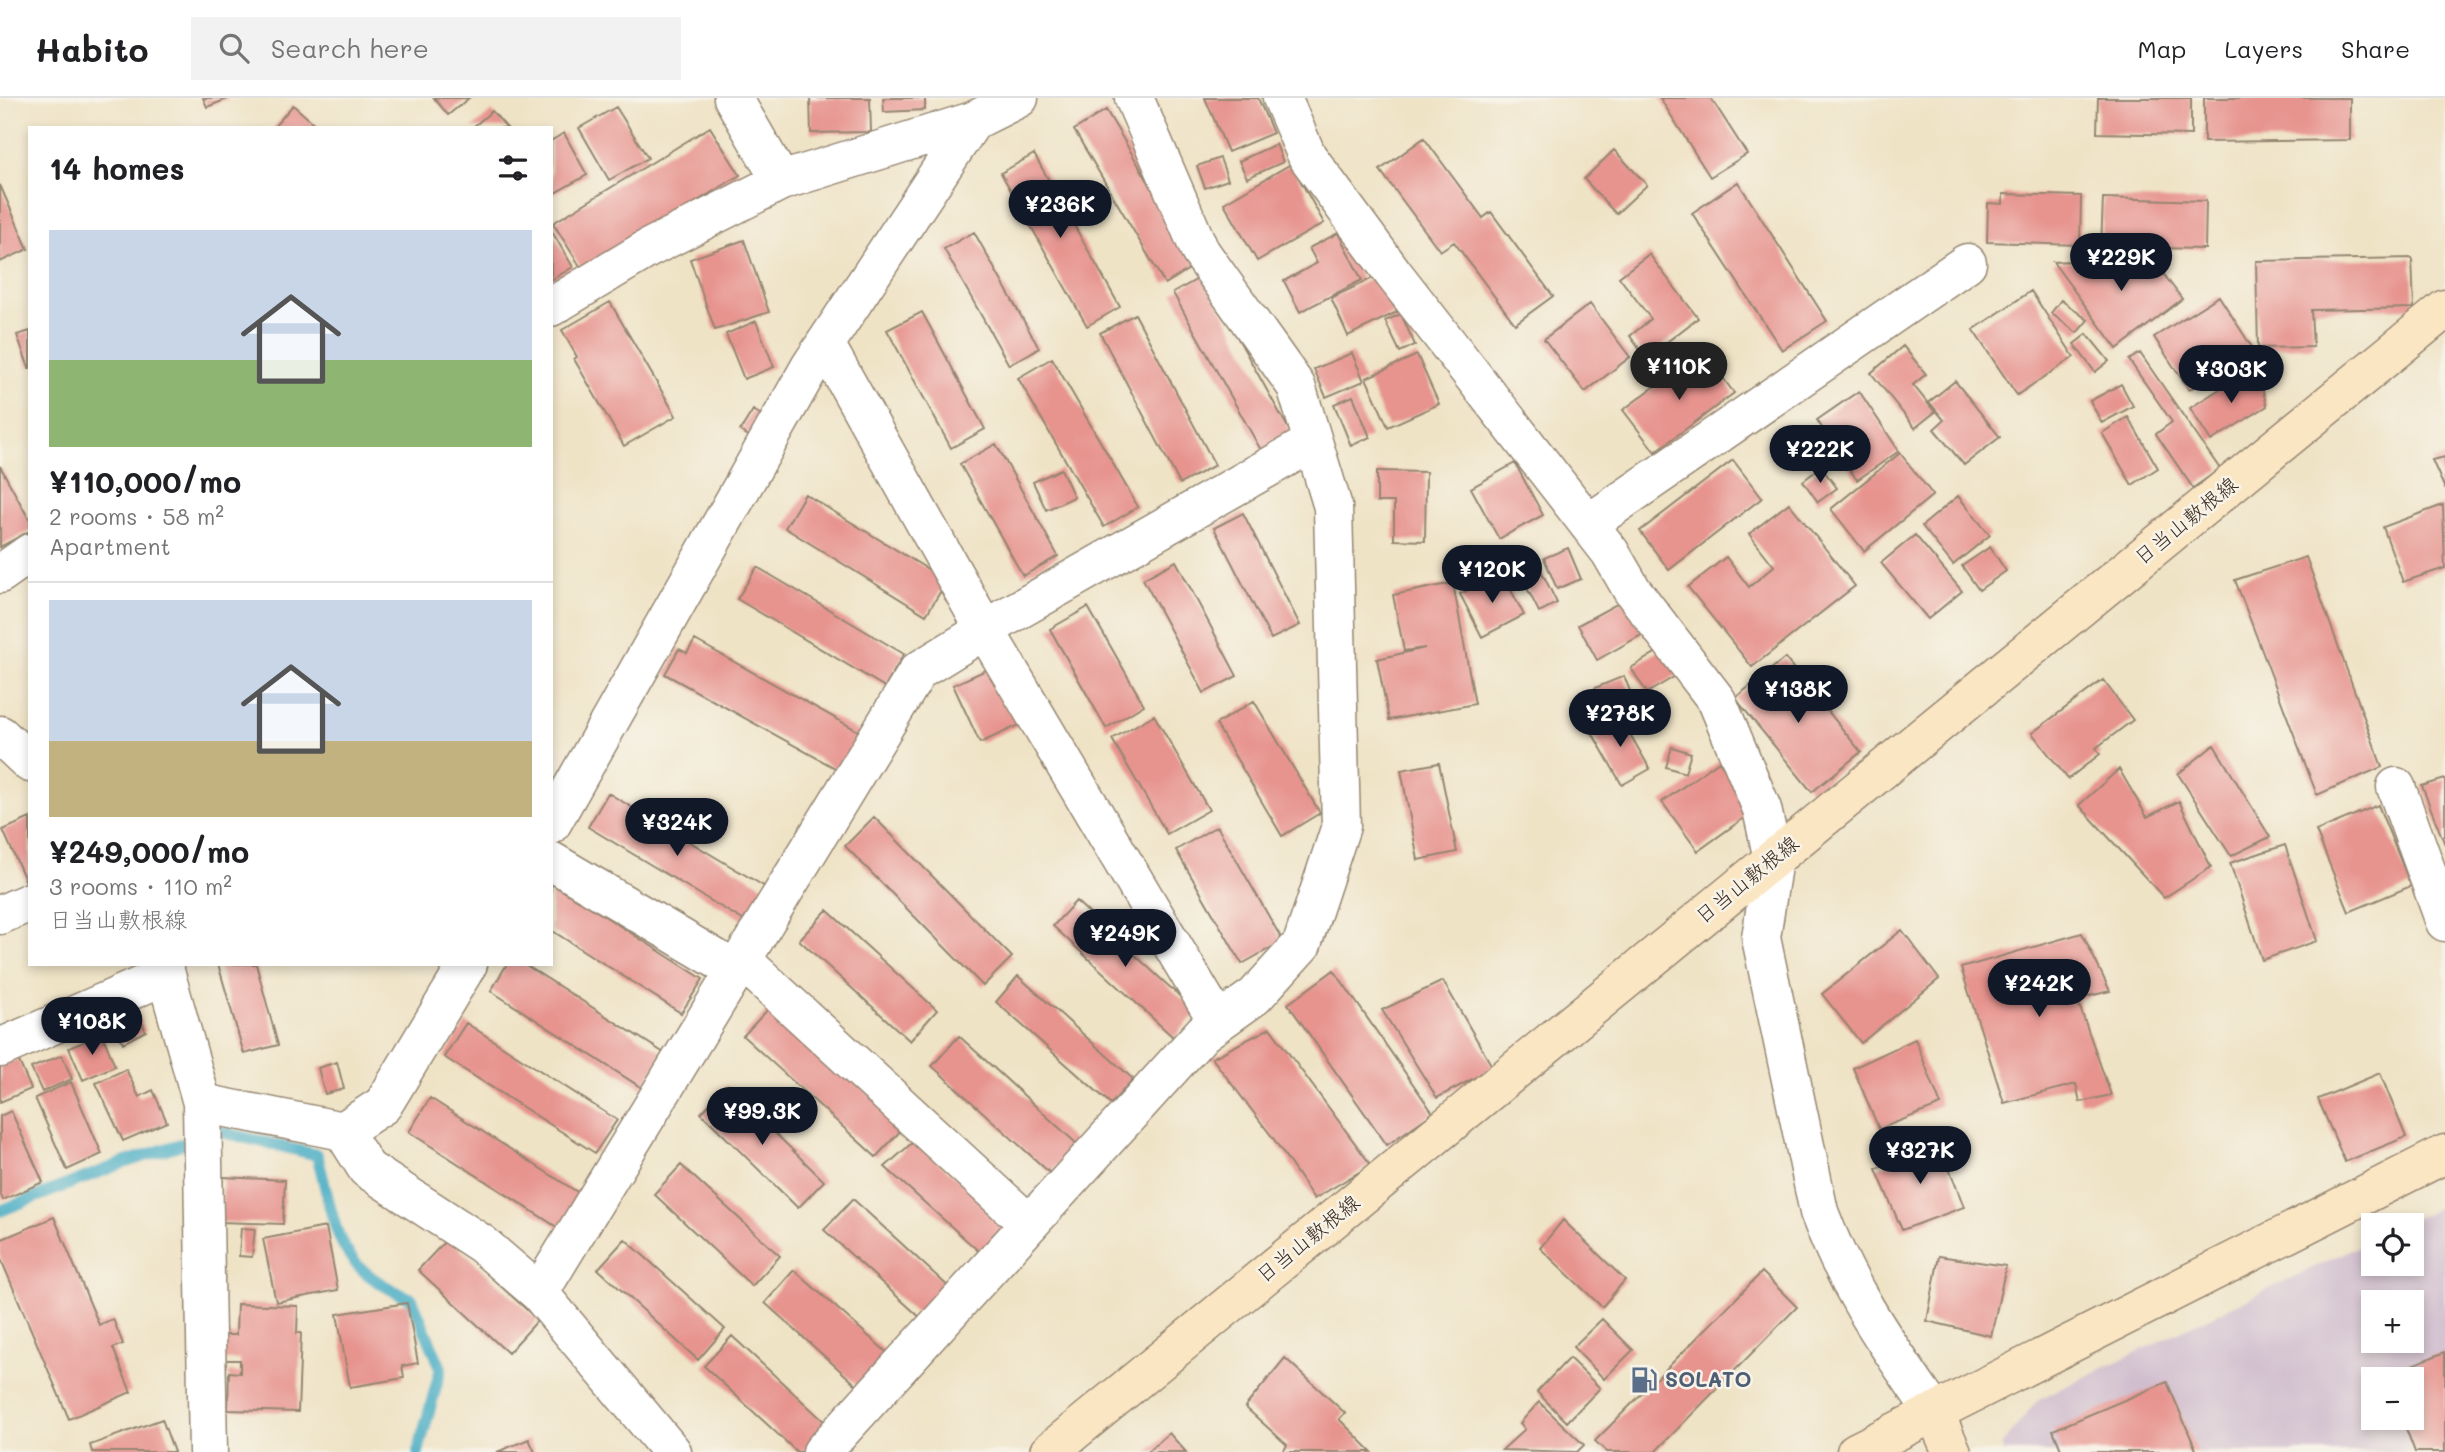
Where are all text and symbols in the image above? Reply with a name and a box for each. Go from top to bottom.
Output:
search box [191,17,681,80]
text: Habito [35,27,149,70]
icon: search [215,29,253,67]
text: Search here [271,31,429,65]
text: Map [2138,33,2186,64]
text: Layers [2224,33,2303,64]
text: Share [2341,33,2410,64]
text: 14 homes [49,148,185,188]
icon: filters [494,149,532,187]
pin: ¥236K [1011,180,1109,240]
text: ¥236K [1025,188,1095,218]
pin: ¥229K [2072,234,2170,293]
text: ¥229K [2086,241,2156,271]
icon: home [228,276,354,402]
pin: ¥110K [1630,342,1728,402]
pin: ¥303K [2182,345,2280,405]
text: ¥110K [1646,350,1712,380]
text: ¥303K [2195,353,2267,383]
pin: ¥222K [1771,426,1869,485]
text: ¥222K [1786,433,1854,463]
text: ¥110,000/mo [49,461,241,501]
street label: 日当山敷根線 [2128,470,2243,570]
text: 2 rooms · 58 m² [49,501,224,531]
text: Apartment [49,531,171,561]
pin: ¥120K [1443,546,1541,605]
text: ¥120K [1458,553,1526,583]
icon: home [228,646,354,772]
pin: ¥138K [1749,666,1847,725]
text: ¥138K [1764,673,1832,703]
pin: ¥278K [1571,690,1669,749]
text: ¥278K [1585,697,1655,727]
pin: ¥324K [628,798,726,858]
text: ¥324K [641,806,713,836]
street label: 日当山敷根線 [1689,829,1804,929]
text: ¥249,000/mo [49,831,249,871]
text: 3 rooms · 110 m² [49,871,232,901]
text: 日当山敷根線 [49,904,187,934]
pin: ¥249K [1076,910,1174,969]
text: ¥249K [1089,917,1161,947]
pin: ¥242K [1990,960,2088,1019]
text: ¥242K [2004,967,2074,997]
pin: ¥108K [43,998,141,1057]
text: ¥108K [57,1005,127,1035]
pin: ¥99.3K [705,1088,819,1147]
text: ¥99.3K [723,1095,801,1125]
pin: ¥327K [1871,1126,1969,1186]
text: ¥327K [1885,1134,1955,1164]
street label: 日当山敷根線 [1250,1188,1365,1288]
map controls [2361,1213,2424,1430]
button: locate [2361,1213,2424,1276]
button: + [2361,1290,2424,1353]
fuel station icon: SOLATO [1629,1365,1659,1395]
place label: SOLATO [1665,1365,1751,1392]
button: − [2361,1367,2424,1430]

